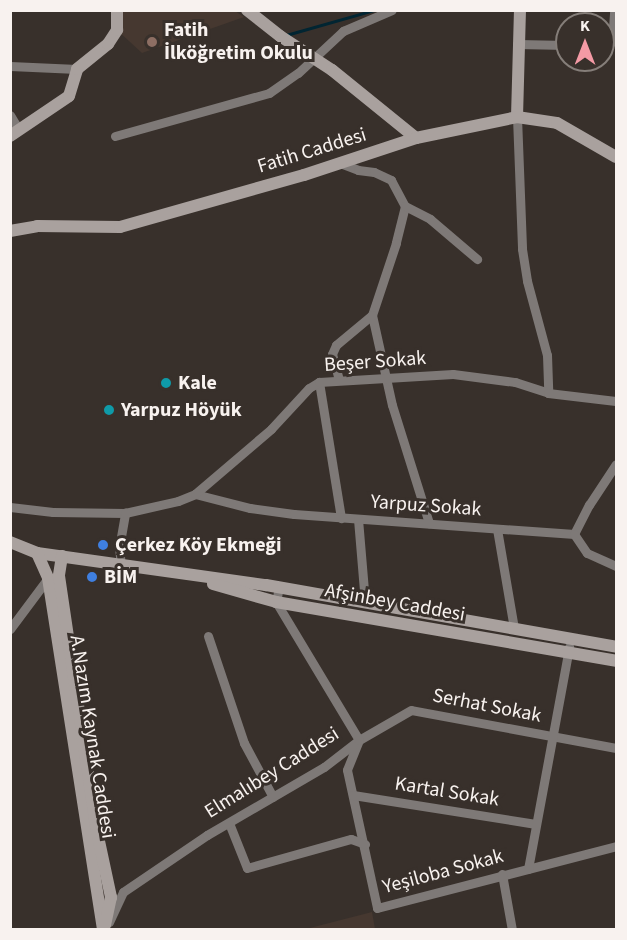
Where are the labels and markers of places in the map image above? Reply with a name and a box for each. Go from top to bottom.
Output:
place label: Fatih İlköğretim Okulu [164,19,313,66]
marker: Fatih İlköğretim Okulu [145,35,159,49]
place label: Kale [178,371,217,395]
marker: Kale [159,376,173,390]
place label: Yarpuz Höyük [121,398,242,422]
marker: Yarpuz Höyük [102,403,116,417]
place label: Çerkez Köy Ekmeği [115,533,281,557]
marker: Çerkez Köy Ekmeği [96,538,110,552]
place label: BİM [104,565,137,589]
marker: BİM [85,570,99,584]

